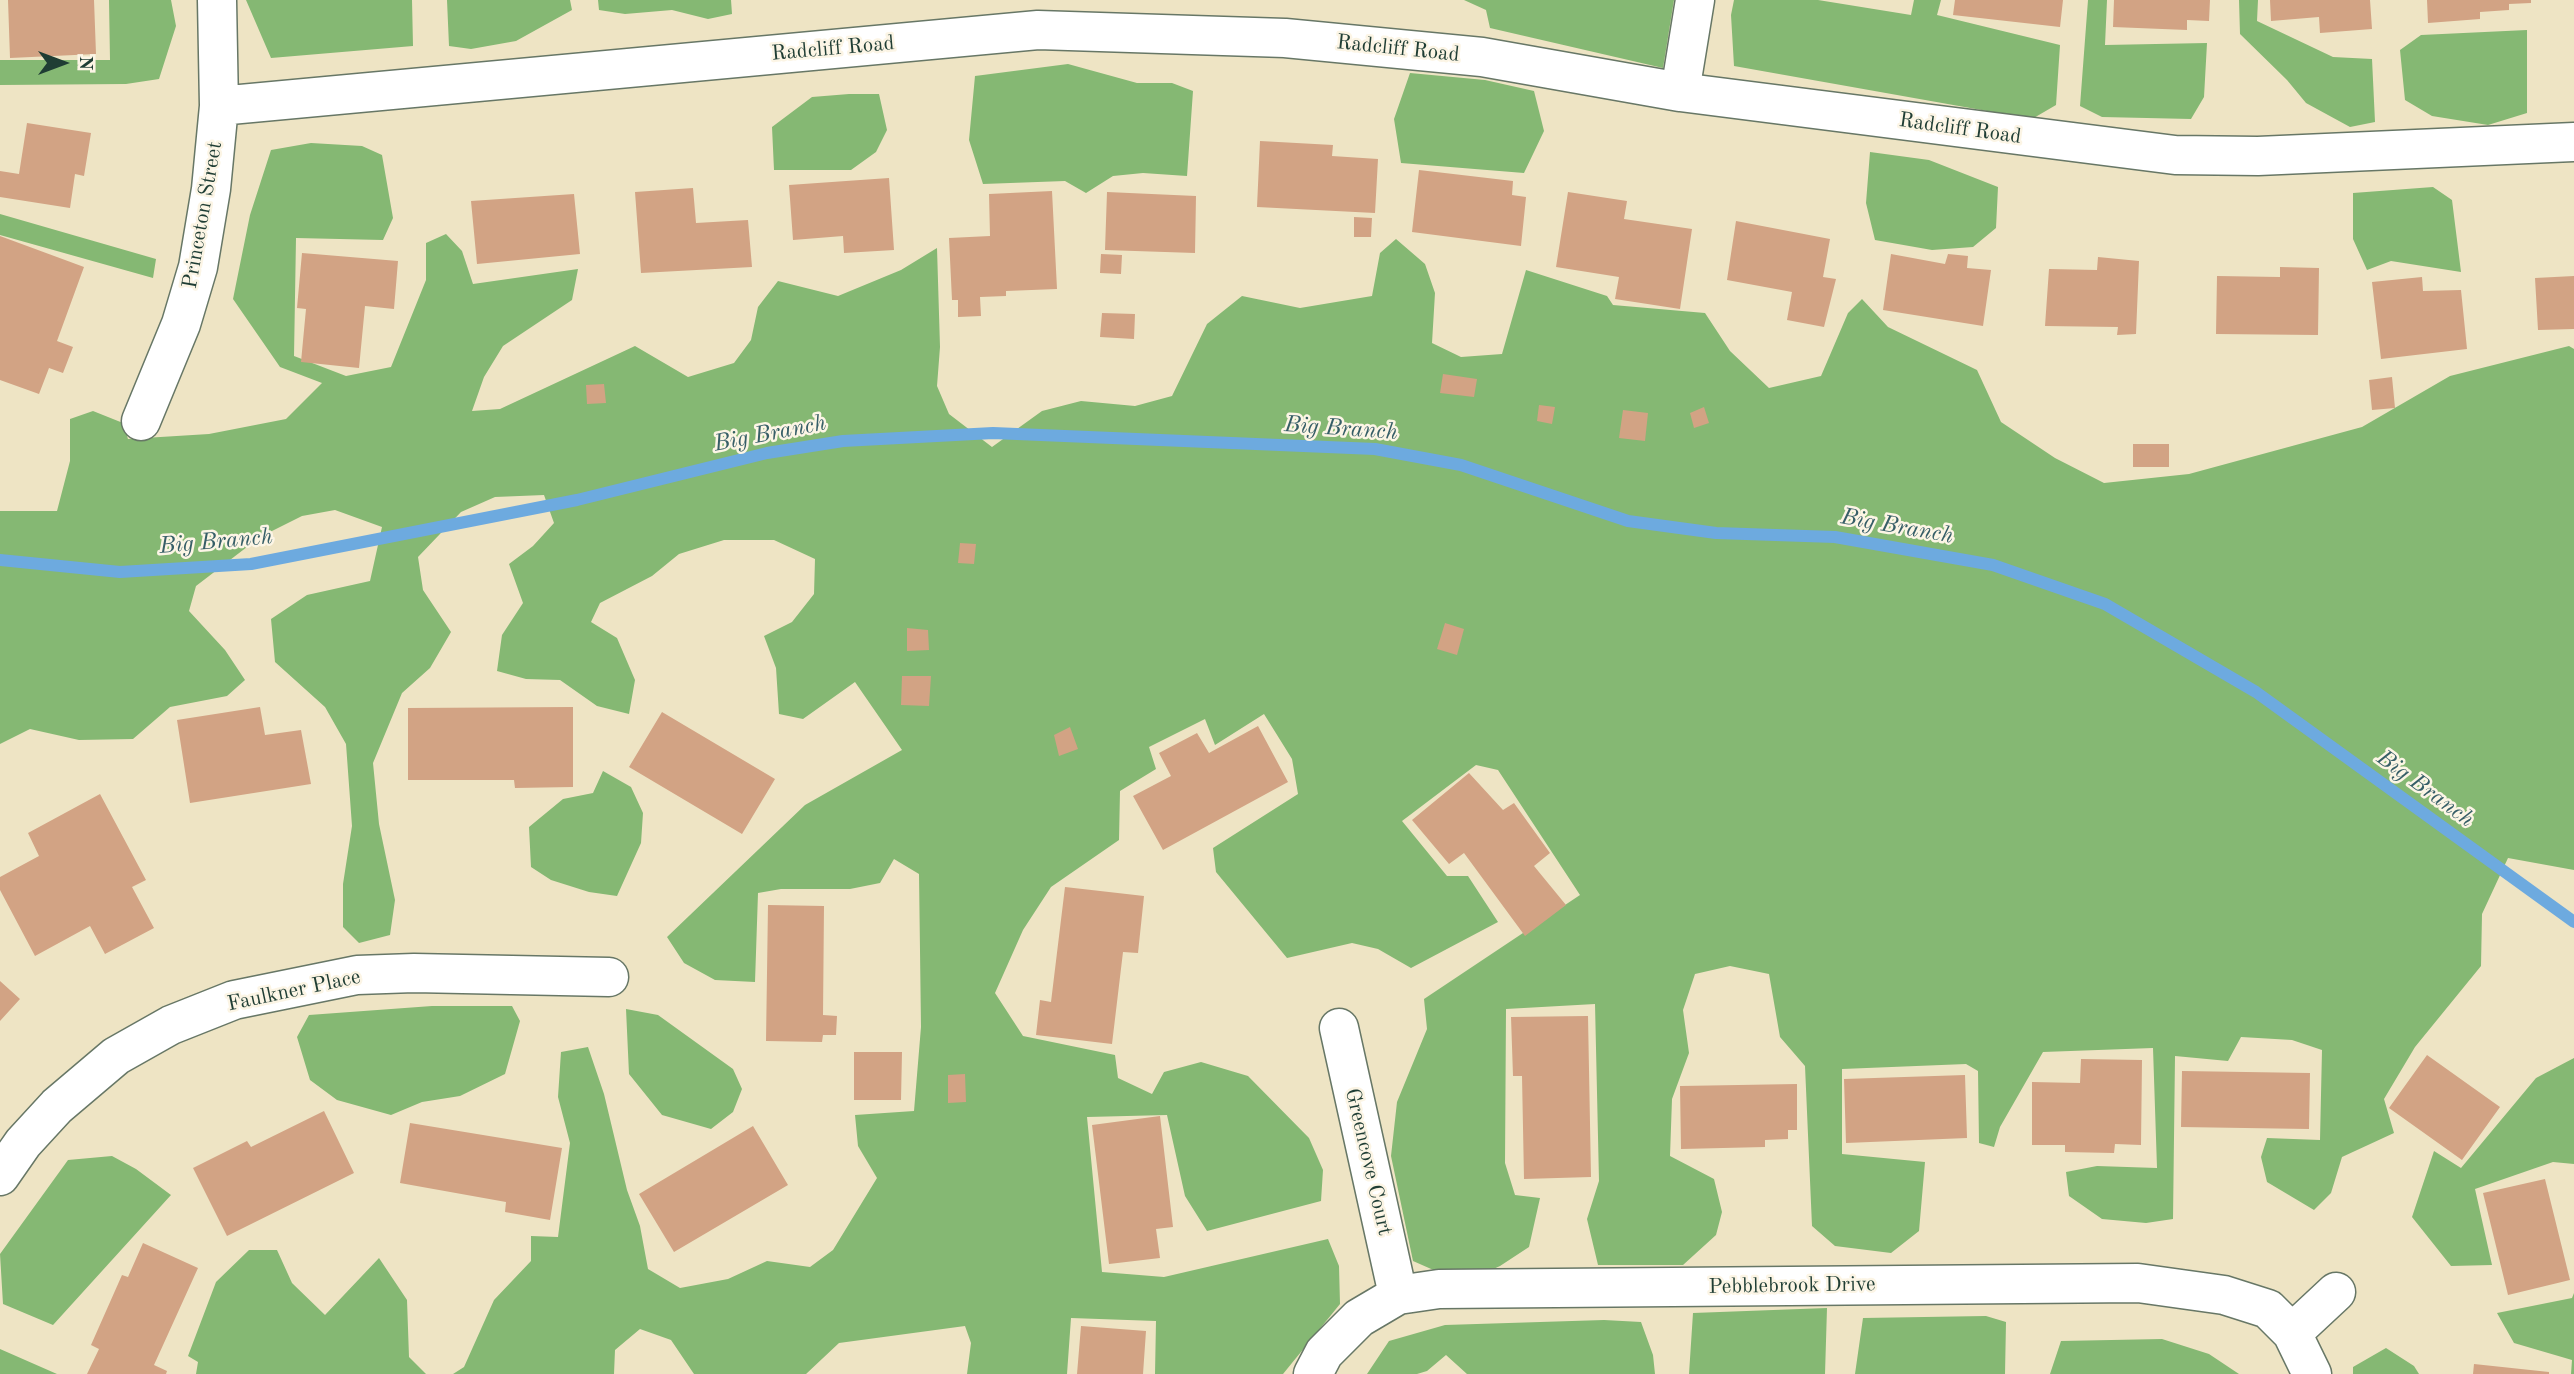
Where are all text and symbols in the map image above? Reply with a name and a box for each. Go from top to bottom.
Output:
north arrow [28,28,98,98]
street label: Radcliff Road [1335,30,1461,68]
street label: Radcliff Road [770,31,896,67]
text: N [75,56,94,70]
street label: Radcliff Road [1897,108,2023,150]
street label: Princeton Street [178,139,228,291]
water label: Big Branch [712,410,828,458]
water label: Big Branch [1283,411,1399,447]
water label: Big Branch [1839,504,1955,550]
water label: Big Branch [158,523,274,561]
water label: Big Branch [2371,744,2479,834]
street label: Faulkner Place [225,965,363,1017]
street label: Greencove Court [1339,1086,1397,1238]
street label: Pebblebrook Drive [1708,1272,1876,1300]

